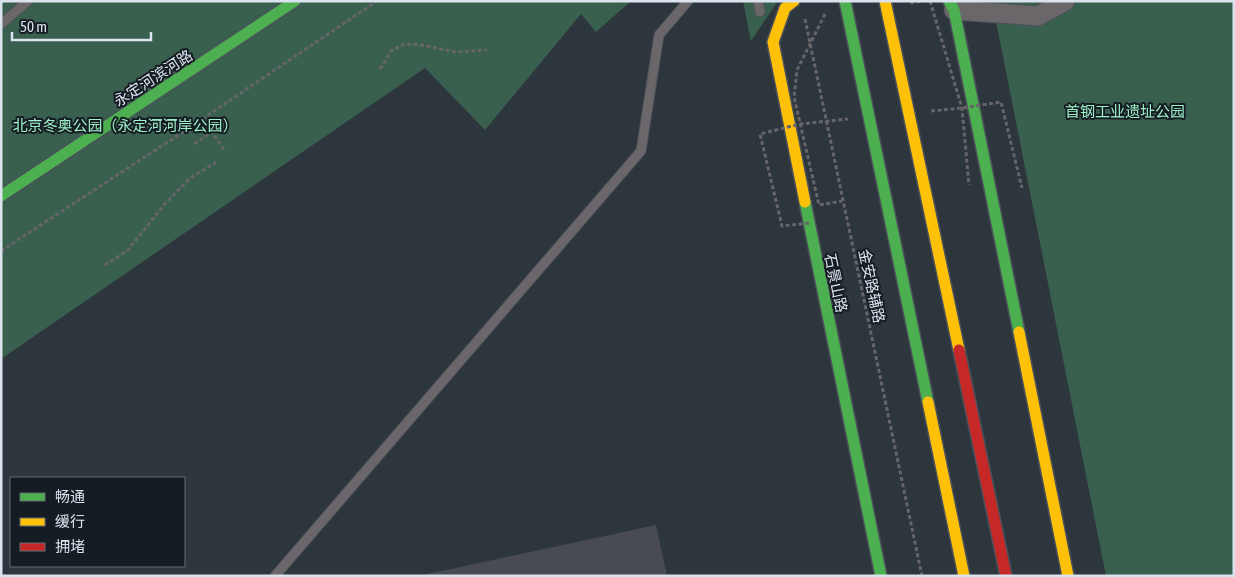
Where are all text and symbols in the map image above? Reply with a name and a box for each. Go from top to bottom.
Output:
scale bar [12,10,151,42]
text: 50 m [20,18,47,35]
street label: 永定河滨河路 [111,46,195,110]
park label: 首钢工业遗址公园 [1065,103,1185,120]
park label: 北京冬奥公园（永定河河岸公园） [12,117,238,134]
street label: 金安路辅路 [856,248,888,324]
street label: 石景山路 [821,252,851,314]
legend [10,477,185,567]
text: 畅通 [55,488,85,505]
text: 缓行 [55,513,85,530]
text: 拥堵 [55,538,85,555]

